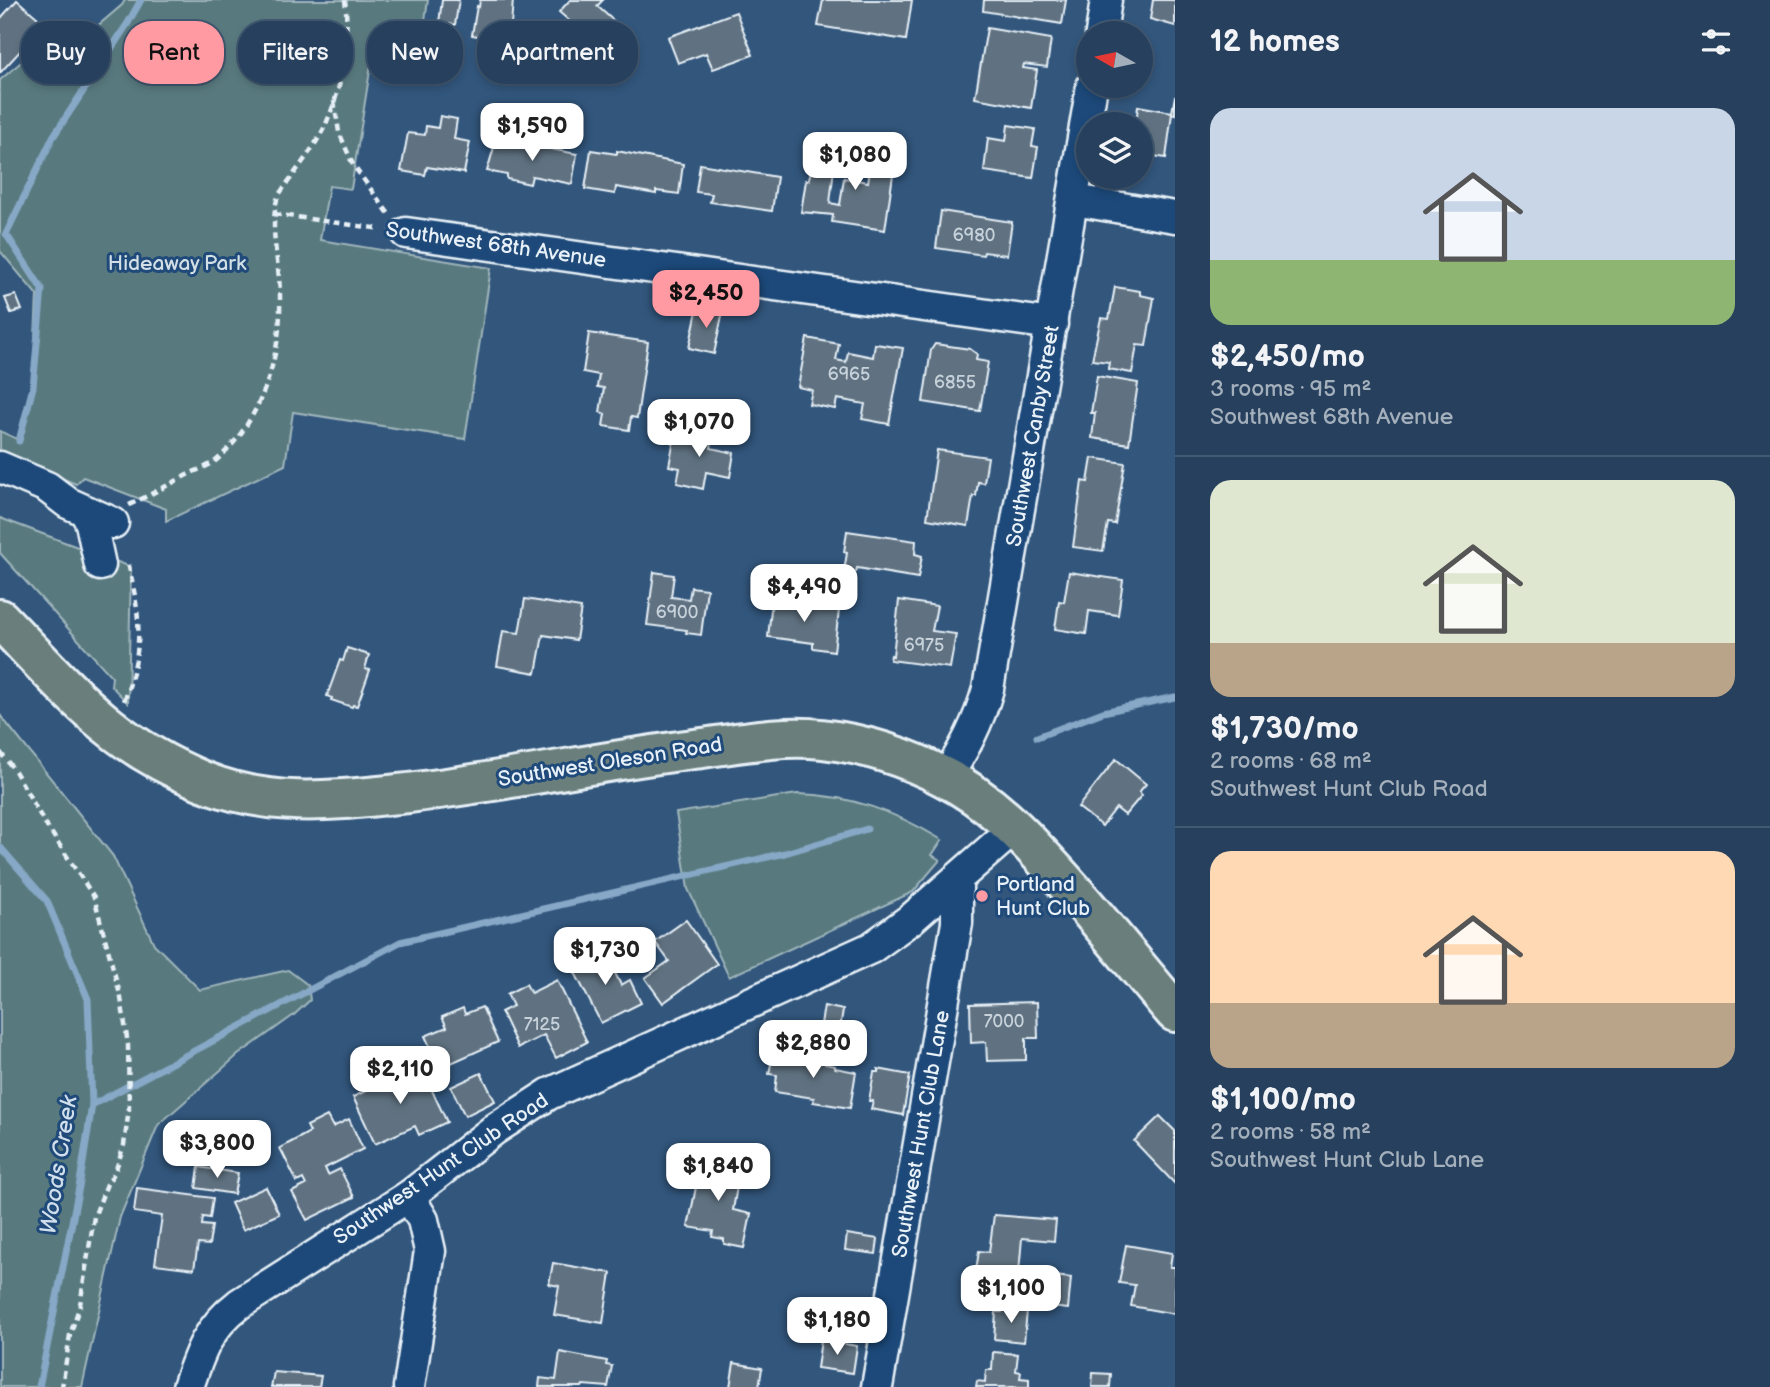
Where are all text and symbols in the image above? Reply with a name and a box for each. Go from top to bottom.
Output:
chip: Buy [21,21,110,84]
chip: Rent [124,21,224,84]
chip: Filters [238,21,353,84]
chip: New [367,21,463,84]
chip: Apartment [477,21,638,84]
north arrow [1076,21,1153,98]
map controls [1076,21,1153,189]
icon: filters [1697,23,1735,61]
text: 12 homes [1210,24,1340,60]
pin: $1,590 [475,104,589,163]
text: $1,590 [496,112,568,140]
button: layers [1076,112,1153,189]
pin: $1,080 [798,132,912,192]
text: $1,080 [819,141,891,169]
icon: home [1410,154,1536,280]
street label: Southwest 68th Avenue [384,217,608,273]
house number: 6980 [953,225,995,246]
park label: Hideaway Park [108,251,247,276]
pin: $2,450 [649,270,763,330]
text: $2,450 [668,279,744,307]
street label: Southwest Canby Street [1001,323,1065,549]
text: $2,450/mo [1210,339,1365,375]
house number: 6965 [828,364,870,385]
house number: 6855 [934,372,976,393]
text: 3 rooms · 95 m² [1210,375,1371,403]
pin: $1,070 [642,400,756,459]
text: Southwest 68th Avenue [1210,403,1453,431]
text: $1,070 [663,408,735,436]
icon: home [1410,526,1536,652]
pin: $4,490 [747,564,861,624]
text: $4,490 [766,573,842,601]
house number: 6900 [656,602,698,623]
house number: 6975 [904,635,944,656]
text: $1,730/mo [1210,711,1359,747]
street label: Southwest Oleson Road [496,732,724,792]
text: 2 rooms · 68 m² [1210,747,1372,775]
text: Southwest Hunt Club Road [1210,775,1488,803]
place label: Portland Hunt Club [996,872,1090,921]
marker: Portland Hunt Club [974,888,990,904]
icon: home [1410,897,1536,1023]
pin: $1,730 [548,928,662,987]
text: $1,730 [570,936,640,964]
street label: Southwest Hunt Club Lane [887,1009,955,1259]
house number: 7000 [984,1011,1024,1032]
house number: 7125 [524,1014,560,1035]
pin: $2,880 [756,1020,870,1080]
text: $2,880 [775,1029,851,1057]
pin: $2,110 [343,1046,457,1106]
text: $2,110 [366,1055,434,1083]
text: $1,100/mo [1210,1082,1356,1118]
street label: Southwest Hunt Club Road [329,1088,553,1250]
water label: Woods Creek [34,1093,84,1236]
text: 2 rooms · 58 m² [1210,1118,1371,1146]
pin: $3,800 [160,1120,274,1180]
text: $3,800 [179,1129,255,1157]
pin: $1,840 [661,1144,775,1203]
text: Southwest Hunt Club Lane [1210,1146,1484,1174]
text: $1,840 [682,1152,754,1180]
pin: $1,100 [954,1266,1068,1325]
text: $1,100 [977,1274,1045,1302]
pin: $1,180 [780,1298,894,1357]
text: $1,180 [803,1306,871,1334]

